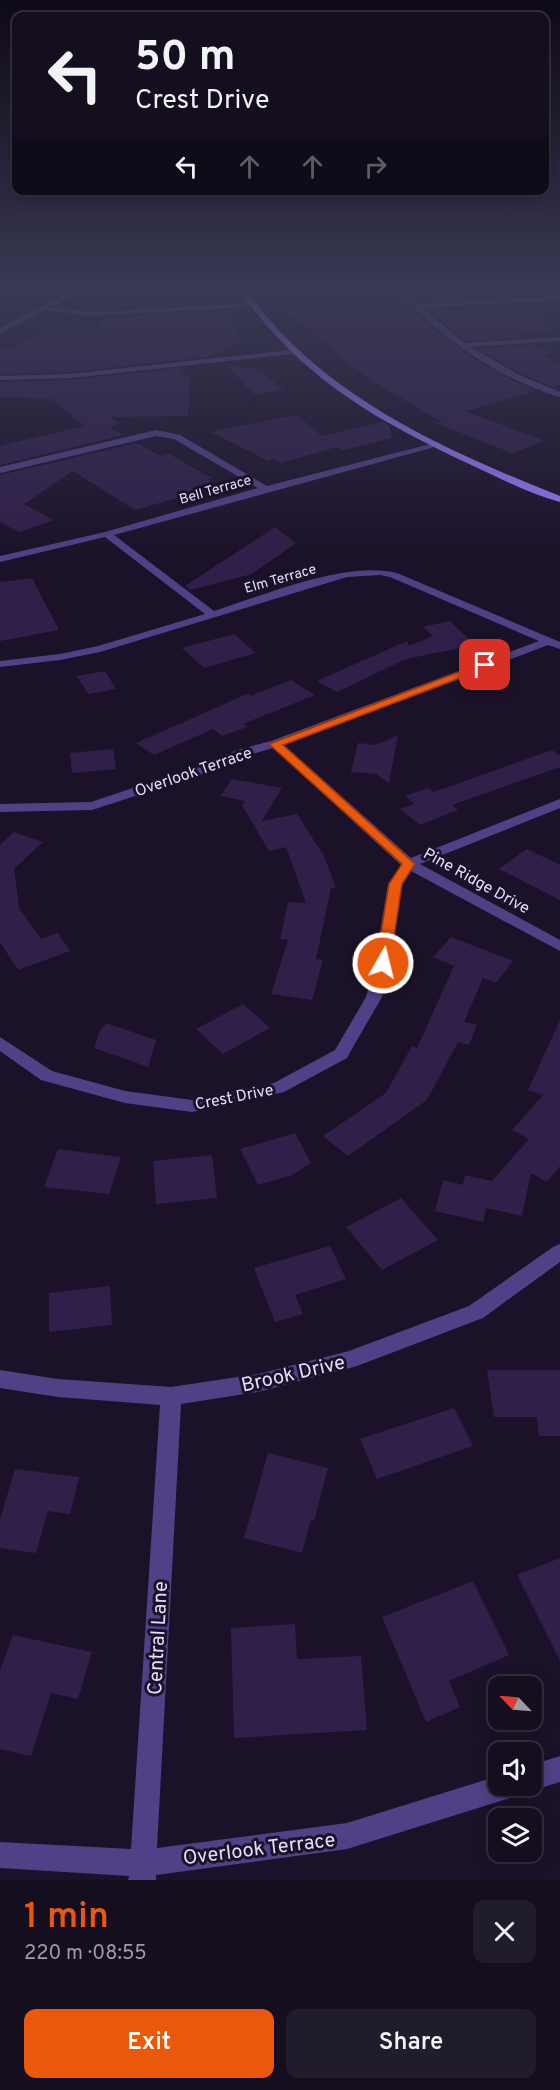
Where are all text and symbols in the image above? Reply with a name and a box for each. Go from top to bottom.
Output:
text: 50 m [135,32,236,85]
icon: left [36,36,114,114]
text: Crest Drive [135,84,269,118]
icon: left [170,150,203,183]
icon: ahead [233,150,266,183]
icon: ahead [296,150,329,183]
icon: right [359,150,392,183]
street label: Bell Terrace [177,472,253,509]
street label: Elm Terrace [243,561,318,598]
pin [459,639,510,690]
icon: arrive [468,648,501,681]
street label: Overlook Terrace [132,743,255,802]
street label: Pine Ridge Drive [419,844,533,919]
position arrow [351,931,415,995]
street label: Crest Drive [193,1081,275,1115]
street label: Brook Drive [239,1350,348,1400]
street label: Central Lane [143,1581,175,1696]
north arrow [488,1676,542,1730]
map controls [488,1676,542,1862]
button: sound [488,1742,542,1796]
button: layers [488,1808,542,1862]
street label: Overlook Terrace [182,1828,337,1872]
text: 1 min [24,1895,109,1941]
button: close [473,1900,536,1963]
text: 220 m · 08:55 [24,1941,147,1967]
button: Exit [24,2009,274,2078]
button: Share [286,2009,536,2078]

